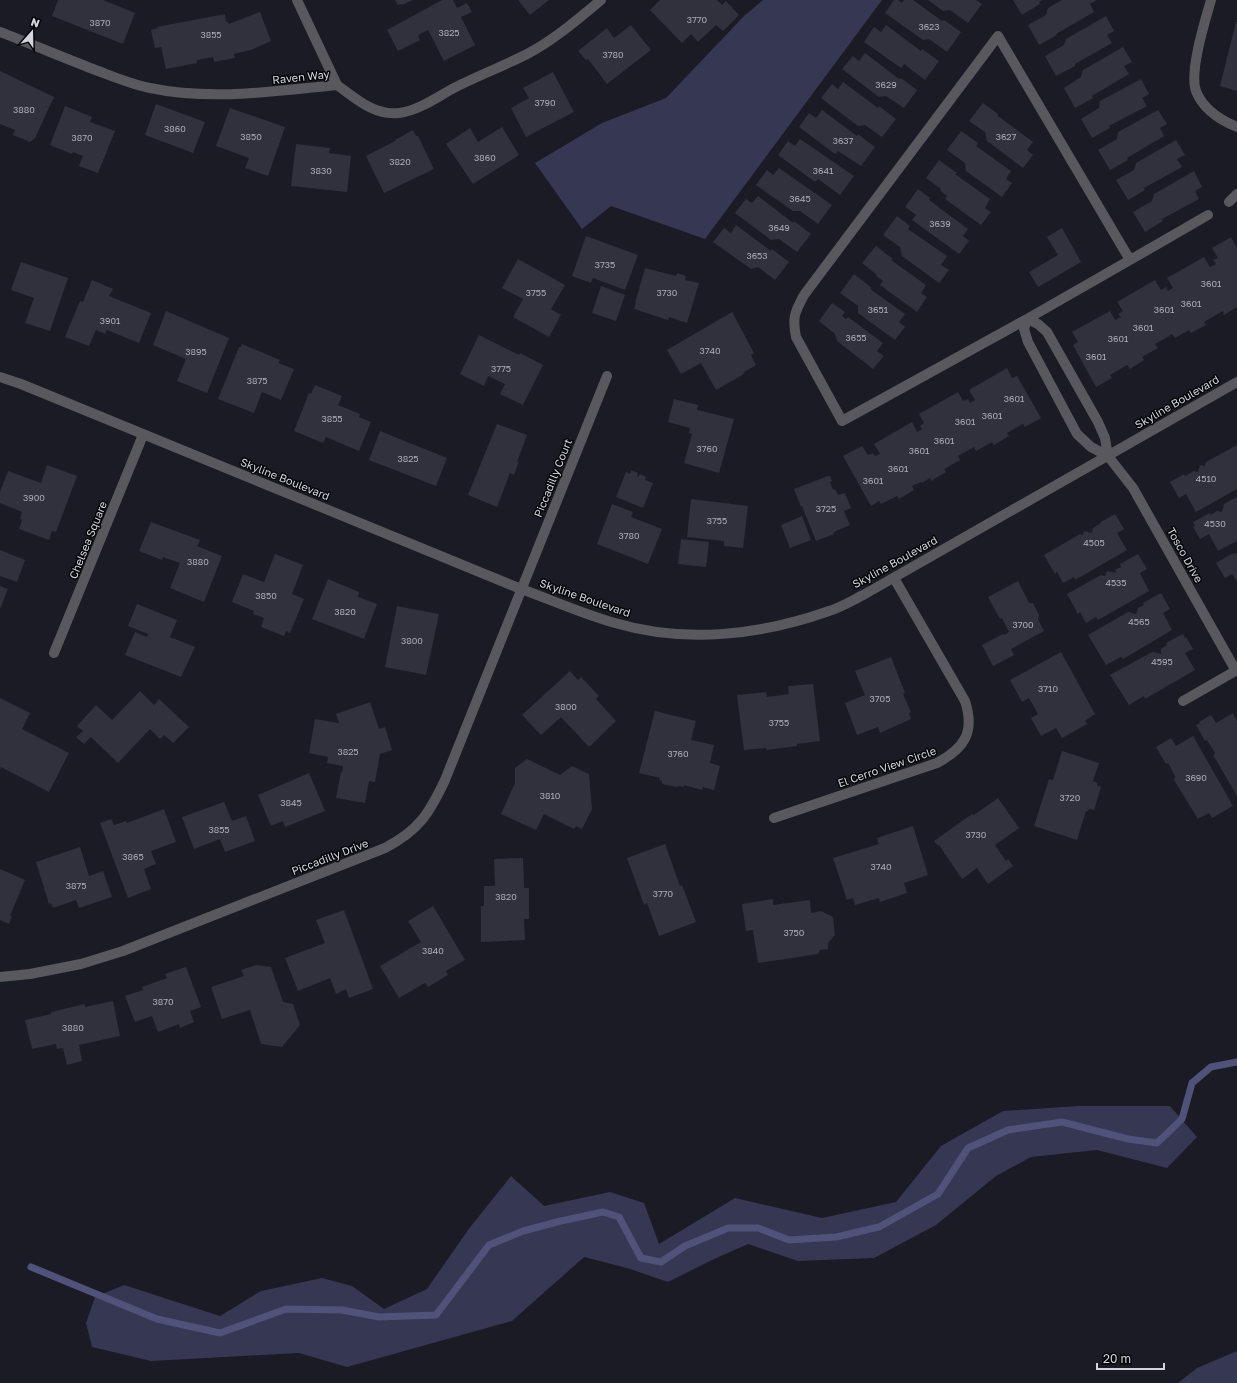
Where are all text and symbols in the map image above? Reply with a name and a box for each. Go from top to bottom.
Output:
north arrow [12,12,52,52]
house number: 3770 [687,14,708,25]
text: N [29,15,42,30]
house number: 3870 [89,17,111,28]
house number: 3623 [918,21,940,32]
house number: 3825 [438,27,460,38]
house number: 3855 [200,29,222,40]
house number: 3780 [602,49,624,60]
street label: Raven Way [272,67,330,86]
house number: 3629 [875,79,897,90]
house number: 3790 [534,97,556,108]
house number: 3880 [13,104,35,115]
house number: 3860 [164,123,186,134]
house number: 3850 [240,131,262,142]
house number: 3627 [996,131,1017,142]
house number: 3870 [71,132,93,143]
house number: 3637 [833,135,854,146]
house number: 3860 [474,152,496,163]
house number: 3820 [389,156,411,167]
house number: 3830 [310,165,332,176]
house number: 3641 [813,165,834,176]
house number: 3645 [789,193,811,204]
house number: 3639 [929,218,951,229]
house number: 3649 [768,222,790,233]
house number: 3653 [746,250,768,261]
house number: 3735 [595,259,615,270]
house number: 3601 [1201,278,1222,289]
house number: 3755 [526,287,546,298]
house number: 3730 [657,287,678,298]
house number: 3601 [1181,298,1202,309]
house number: 3651 [868,304,889,315]
house number: 3601 [1154,304,1175,315]
house number: 3901 [100,315,121,326]
house number: 3601 [1133,322,1154,333]
house number: 3655 [845,332,867,343]
house number: 3601 [1108,333,1129,344]
house number: 3740 [699,345,721,356]
house number: 3895 [185,346,207,357]
house number: 3601 [1086,351,1107,362]
house number: 3775 [491,363,511,374]
street label: Skyline Boulevard [1132,372,1221,431]
house number: 3875 [247,375,267,386]
house number: 3601 [1004,393,1025,404]
house number: 3601 [982,410,1003,421]
house number: 3855 [321,413,343,424]
house number: 3601 [955,416,976,427]
house number: 3601 [934,435,955,446]
street label: Piccadilly Court [531,437,574,519]
house number: 3760 [696,443,718,454]
house number: 3601 [909,445,930,456]
house number: 3825 [397,453,419,464]
street label: Skyline Boulevard [239,455,332,502]
house number: 3601 [888,463,909,474]
house number: 4510 [1196,473,1217,484]
house number: 3601 [863,475,884,486]
house number: 3900 [23,492,45,503]
street label: Chelsea Square [66,499,109,581]
house number: 3725 [816,503,836,514]
house number: 3755 [707,515,727,526]
house number: 4530 [1204,518,1226,529]
street label: Tosco Drive [1165,525,1206,585]
house number: 3780 [618,530,640,541]
street label: Skyline Boulevard [850,533,939,590]
house number: 4505 [1083,537,1105,548]
house number: 3880 [187,556,209,567]
street label: Skyline Boulevard [538,576,632,619]
house number: 4535 [1105,577,1127,588]
house number: 3850 [255,590,277,601]
house number: 3820 [334,606,356,617]
house number: 4565 [1128,616,1150,627]
house number: 3700 [1012,619,1034,630]
house number: 3800 [401,635,423,646]
house number: 4595 [1151,656,1173,667]
house number: 3710 [1038,683,1058,694]
house number: 3705 [870,693,890,704]
house number: 3800 [555,701,577,712]
house number: 3755 [769,717,789,728]
street label: El Cerro View Circle [836,744,938,789]
house number: 3825 [337,746,359,757]
house number: 3760 [667,748,689,759]
house number: 3690 [1185,772,1207,783]
house number: 3810 [540,790,561,801]
house number: 3720 [1060,792,1081,803]
house number: 3845 [280,797,302,808]
house number: 3855 [208,824,230,835]
house number: 3730 [966,829,987,840]
street label: Piccadilly Drive [290,836,370,877]
house number: 3865 [122,851,144,862]
house number: 3740 [870,861,892,872]
house number: 3875 [66,880,86,891]
house number: 3770 [653,888,674,899]
house number: 3820 [495,891,517,902]
house number: 3750 [784,927,805,938]
house number: 3840 [422,945,444,956]
house number: 3870 [152,996,174,1007]
house number: 3880 [62,1022,84,1033]
scale bar [1097,1345,1164,1371]
text: 20 m [1103,1351,1131,1366]

